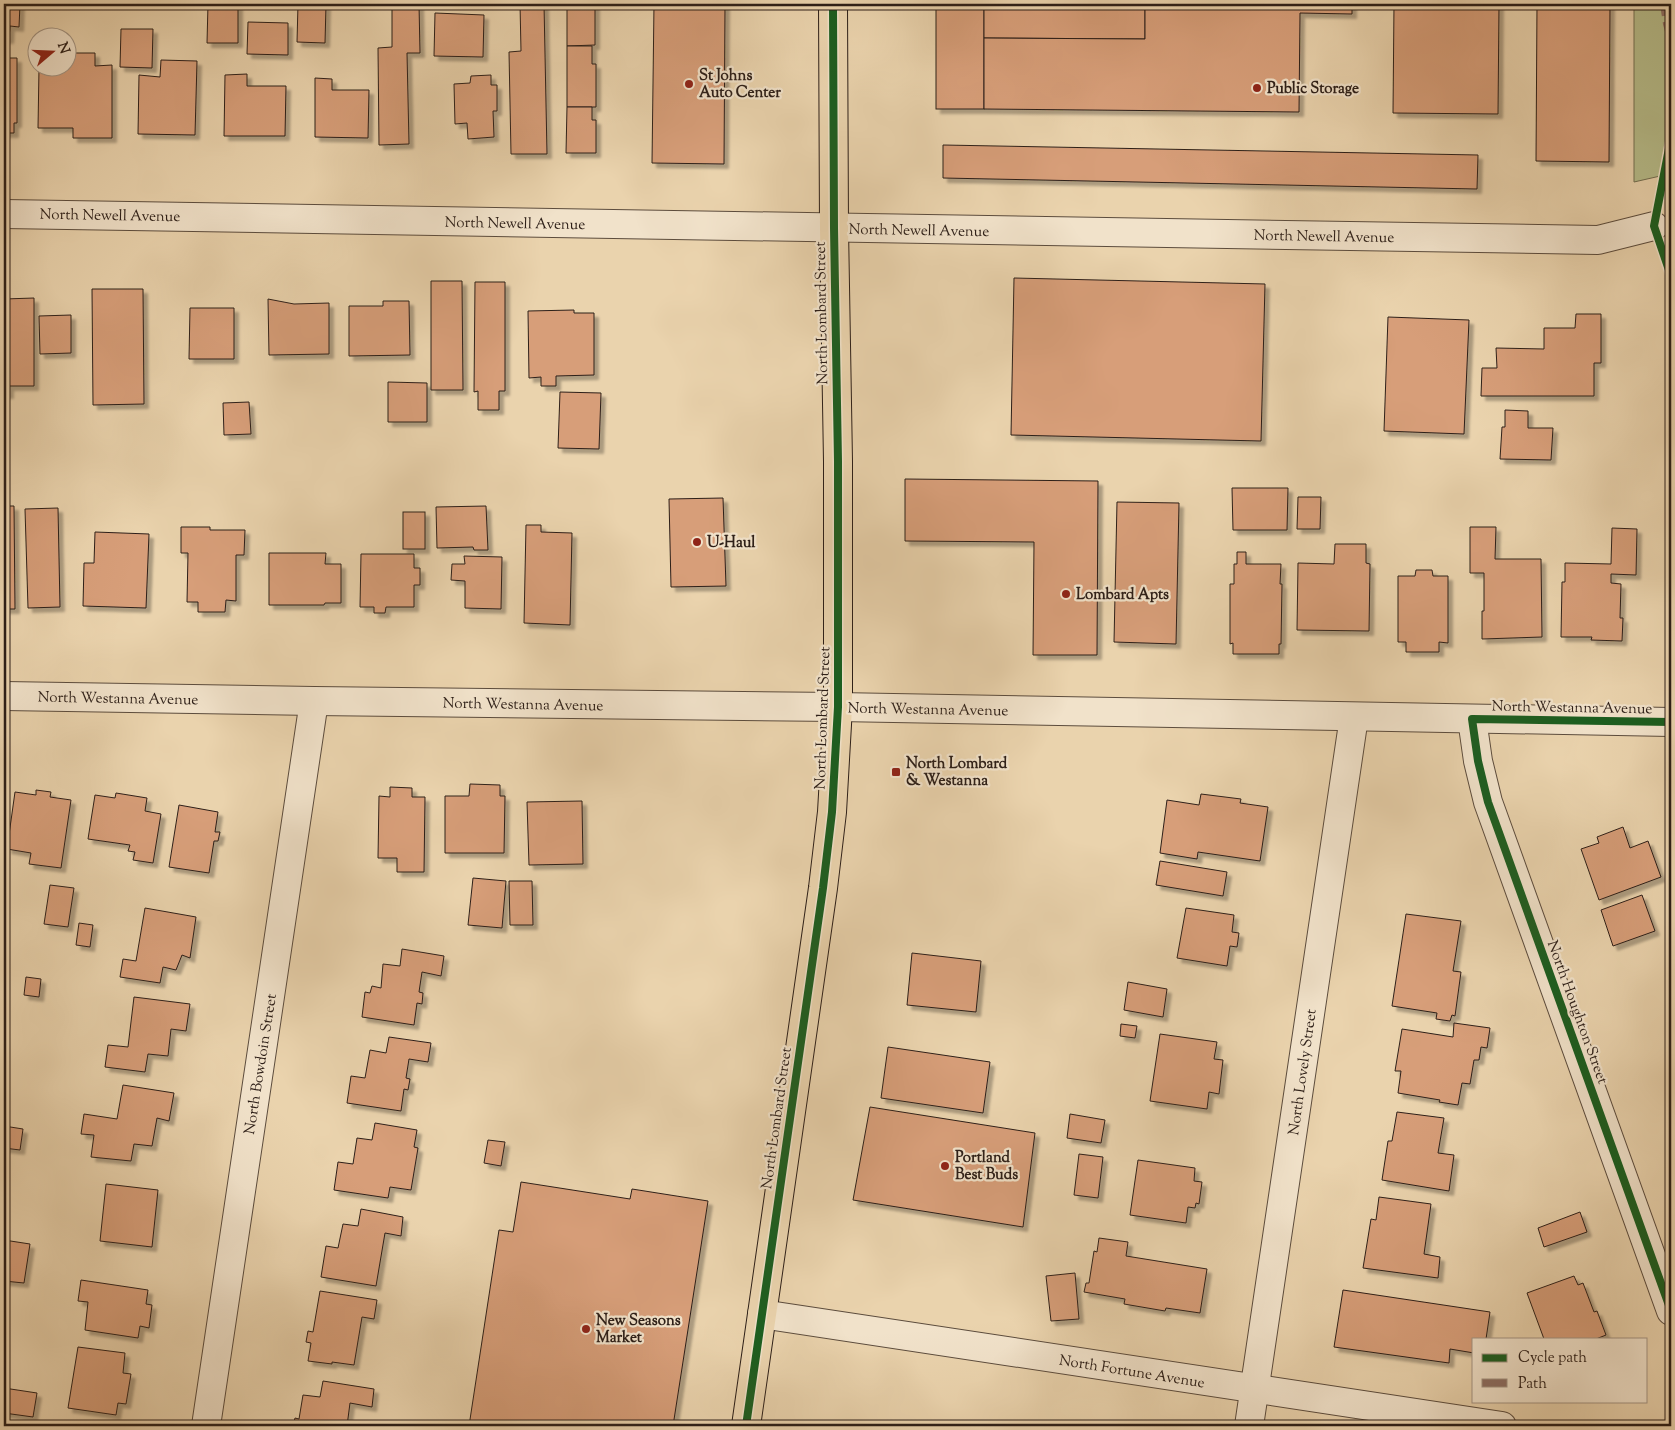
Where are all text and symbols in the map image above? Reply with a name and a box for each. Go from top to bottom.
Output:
north arrow [28,28,78,78]
text: N [51,40,74,57]
place label: St Johns Auto Center [699,66,781,104]
marker: St Johns Auto Center [683,78,695,90]
place label: Public Storage [1267,79,1359,100]
marker: Public Storage [1251,82,1263,94]
street label: North Newell Avenue [39,205,180,228]
street label: North Newell Avenue [444,213,585,236]
street label: North Newell Avenue [848,220,989,243]
street label: North Newell Avenue [1253,226,1394,249]
street label: North Lombard Street [811,241,834,385]
place label: U-Haul [707,533,756,554]
marker: U-Haul [691,536,703,548]
place label: Lombard Apts [1076,585,1169,606]
marker: Lombard Apts [1060,588,1072,600]
street label: North Lombard Street [811,646,836,790]
street label: North Westanna Avenue [37,688,199,711]
street label: North Westanna Avenue [442,694,604,717]
street label: North Westanna Avenue [1491,697,1653,720]
street label: North Westanna Avenue [847,699,1009,722]
place label: North Lombard & Westanna [906,754,1008,792]
marker: North Lombard & Westanna [890,766,902,778]
street label: North Houghton Street [1541,938,1612,1087]
street label: North Bowdoin Street [240,992,283,1136]
street label: North Lovely Street [1284,1008,1323,1137]
street label: North Lombard Street [757,1046,798,1191]
place label: Portland Best Buds [955,1148,1018,1186]
marker: Portland Best Buds [939,1160,951,1172]
place label: New Seasons Market [596,1311,681,1349]
marker: New Seasons Market [580,1323,592,1335]
legend [1472,1338,1648,1402]
text: Cycle path [1518,1348,1587,1369]
street label: North Fortune Avenue [1057,1351,1206,1394]
text: Path [1518,1374,1547,1395]

